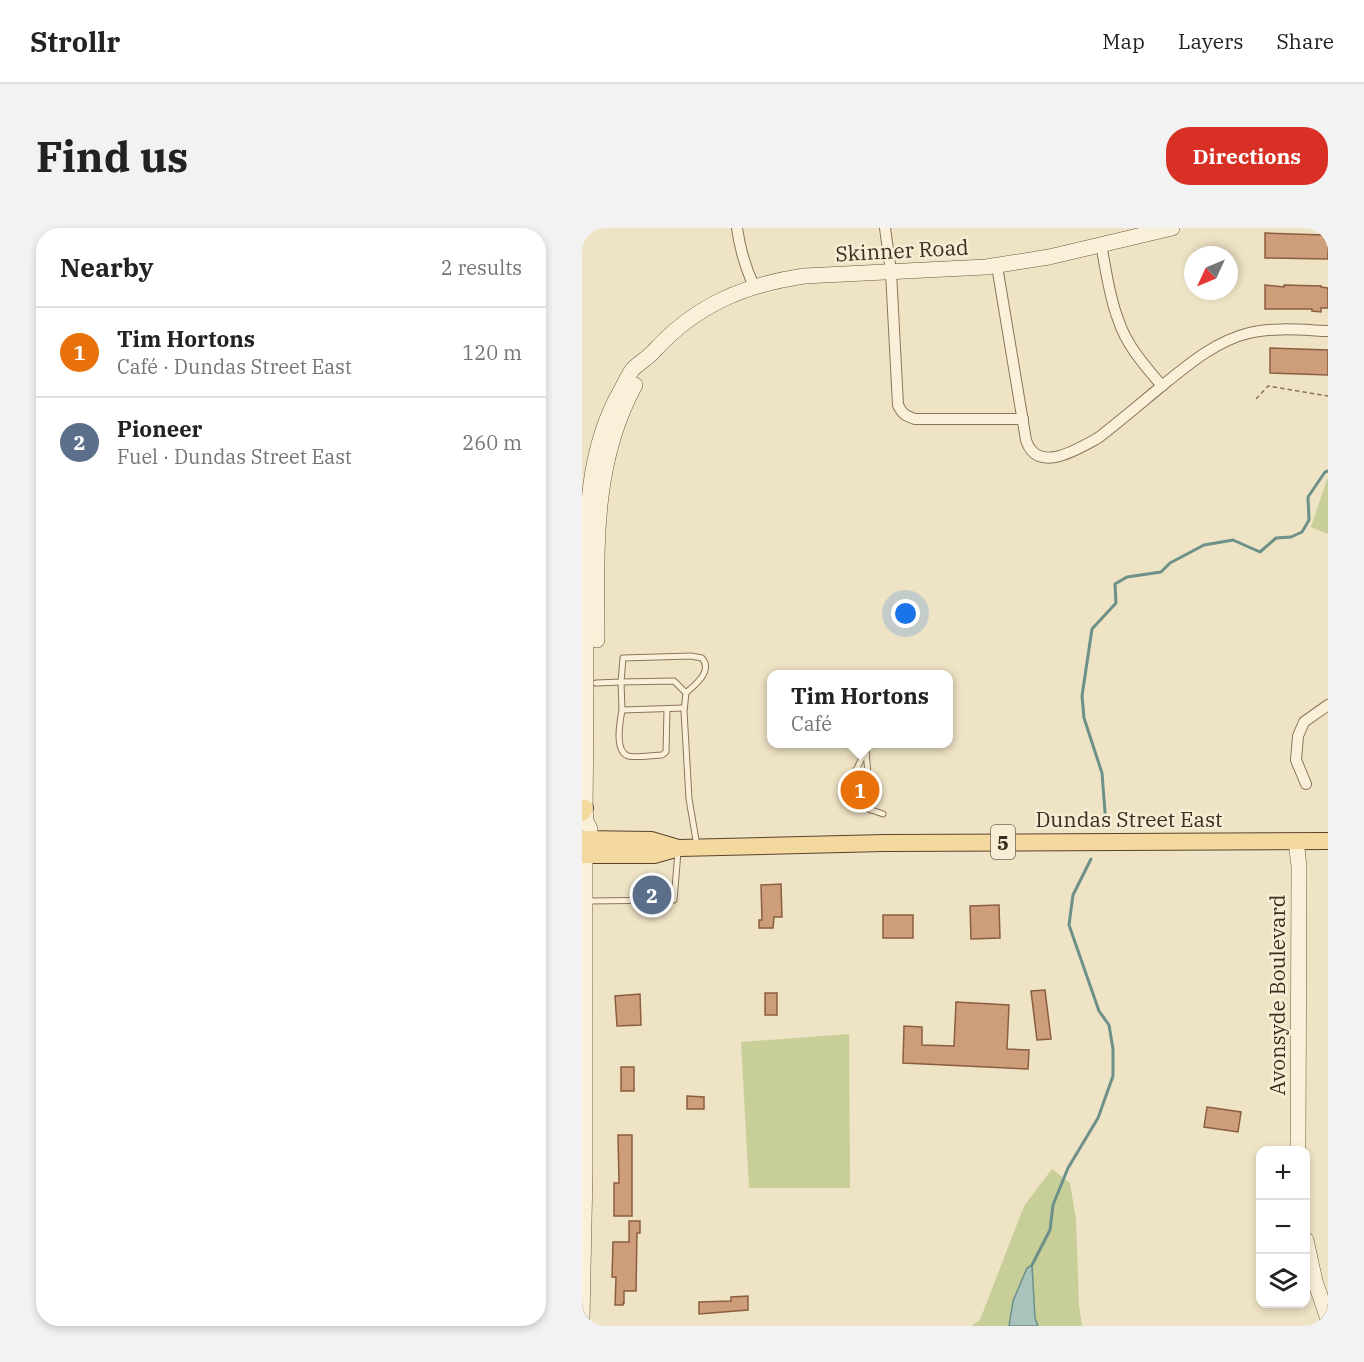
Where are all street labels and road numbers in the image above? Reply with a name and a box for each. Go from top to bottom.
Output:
street label: Skinner Road [835,233,970,267]
street label: Dundas Street East [1036,805,1222,833]
road number: 5 [991,825,1015,859]
street label: Avonsyde Boulevard [1263,894,1291,1096]

